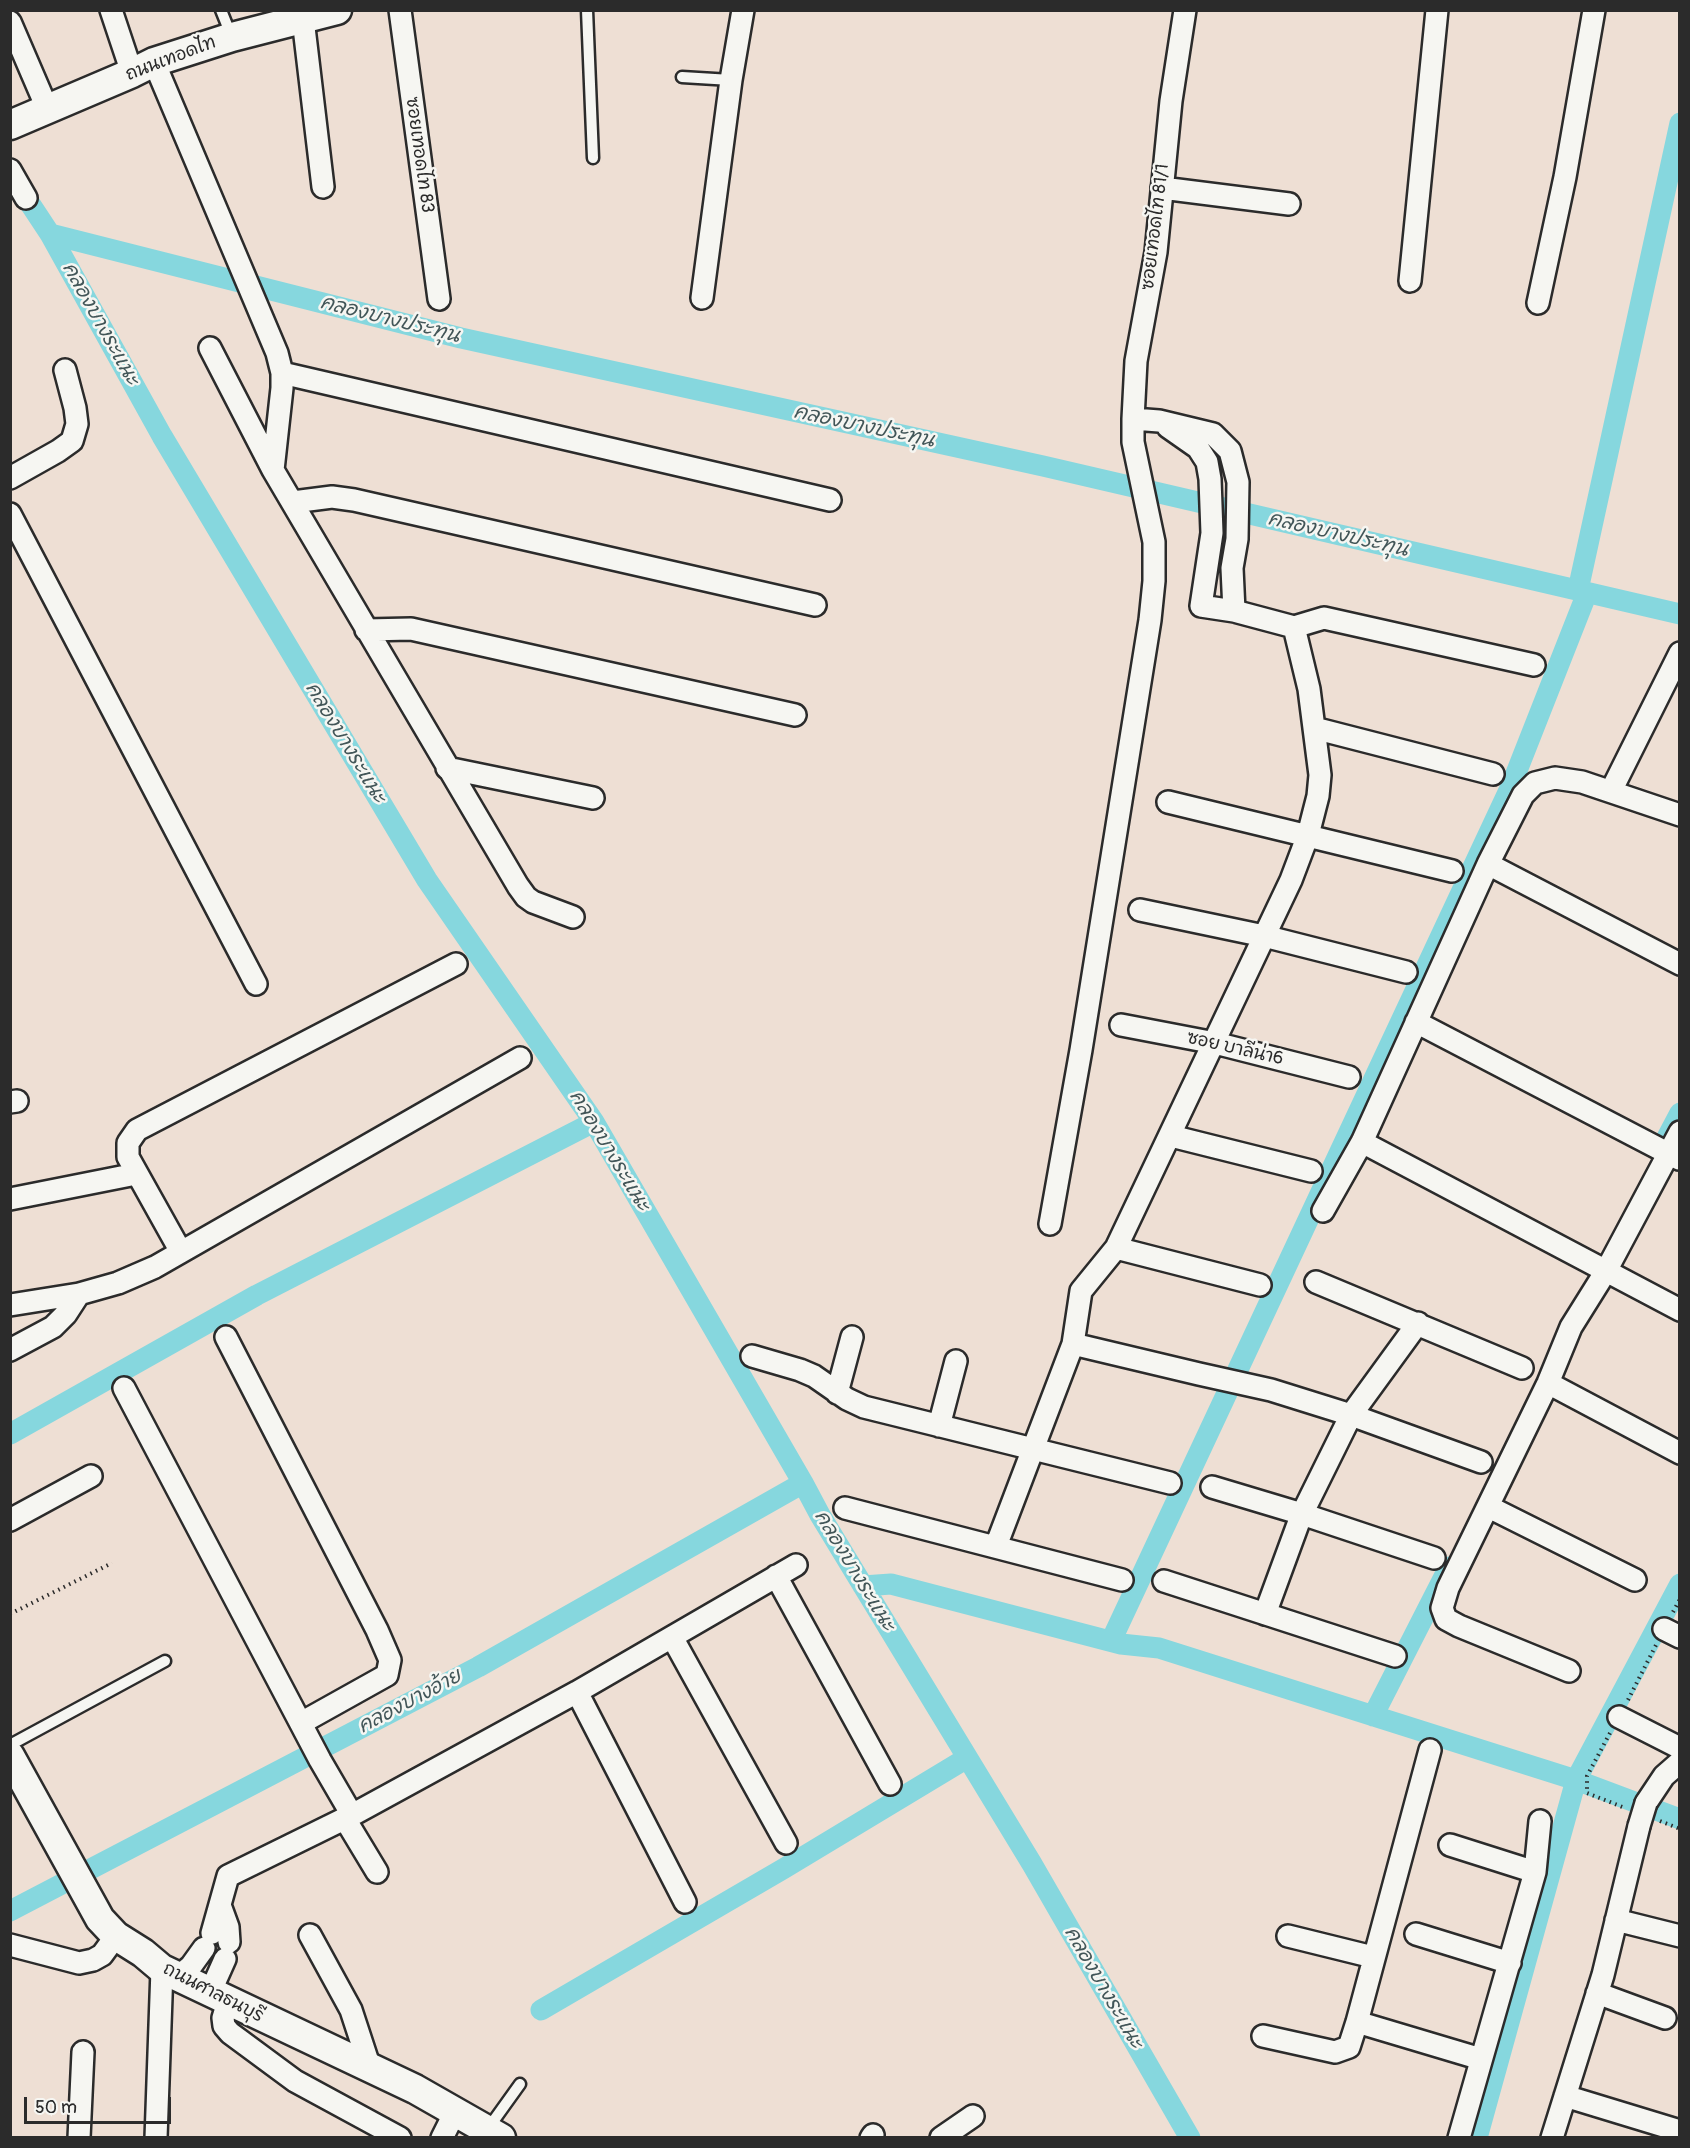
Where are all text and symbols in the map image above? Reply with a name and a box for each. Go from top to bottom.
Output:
street label: ถนนเทอดไท [123,32,219,86]
street label: ซอยเทอดไท 83 [400,96,438,214]
street label: ซอยเทอดไท 81/1 [1138,163,1174,291]
water label: คลองบางระแนะ [56,258,144,390]
water label: คลองบางประทุน [318,291,462,349]
water label: คลองบางประทุน [792,400,936,454]
water label: คลองบางประทุน [1266,507,1410,563]
water label: คลองบางระแนะ [300,678,390,808]
street label: ซอย บาลีน่า6 [1185,1027,1285,1071]
water label: คลองบางระแนะ [564,1086,654,1216]
water label: คลองบางระแนะ [809,1506,899,1636]
water label: คลองบางอ้าย [354,1665,466,1739]
water label: คลองบางระแนะ [1058,1923,1148,2053]
street label: ถนนศาลธนบุรี [159,1958,267,2028]
scale bar [27,2085,174,2123]
text: 50 m [35,2096,77,2119]

